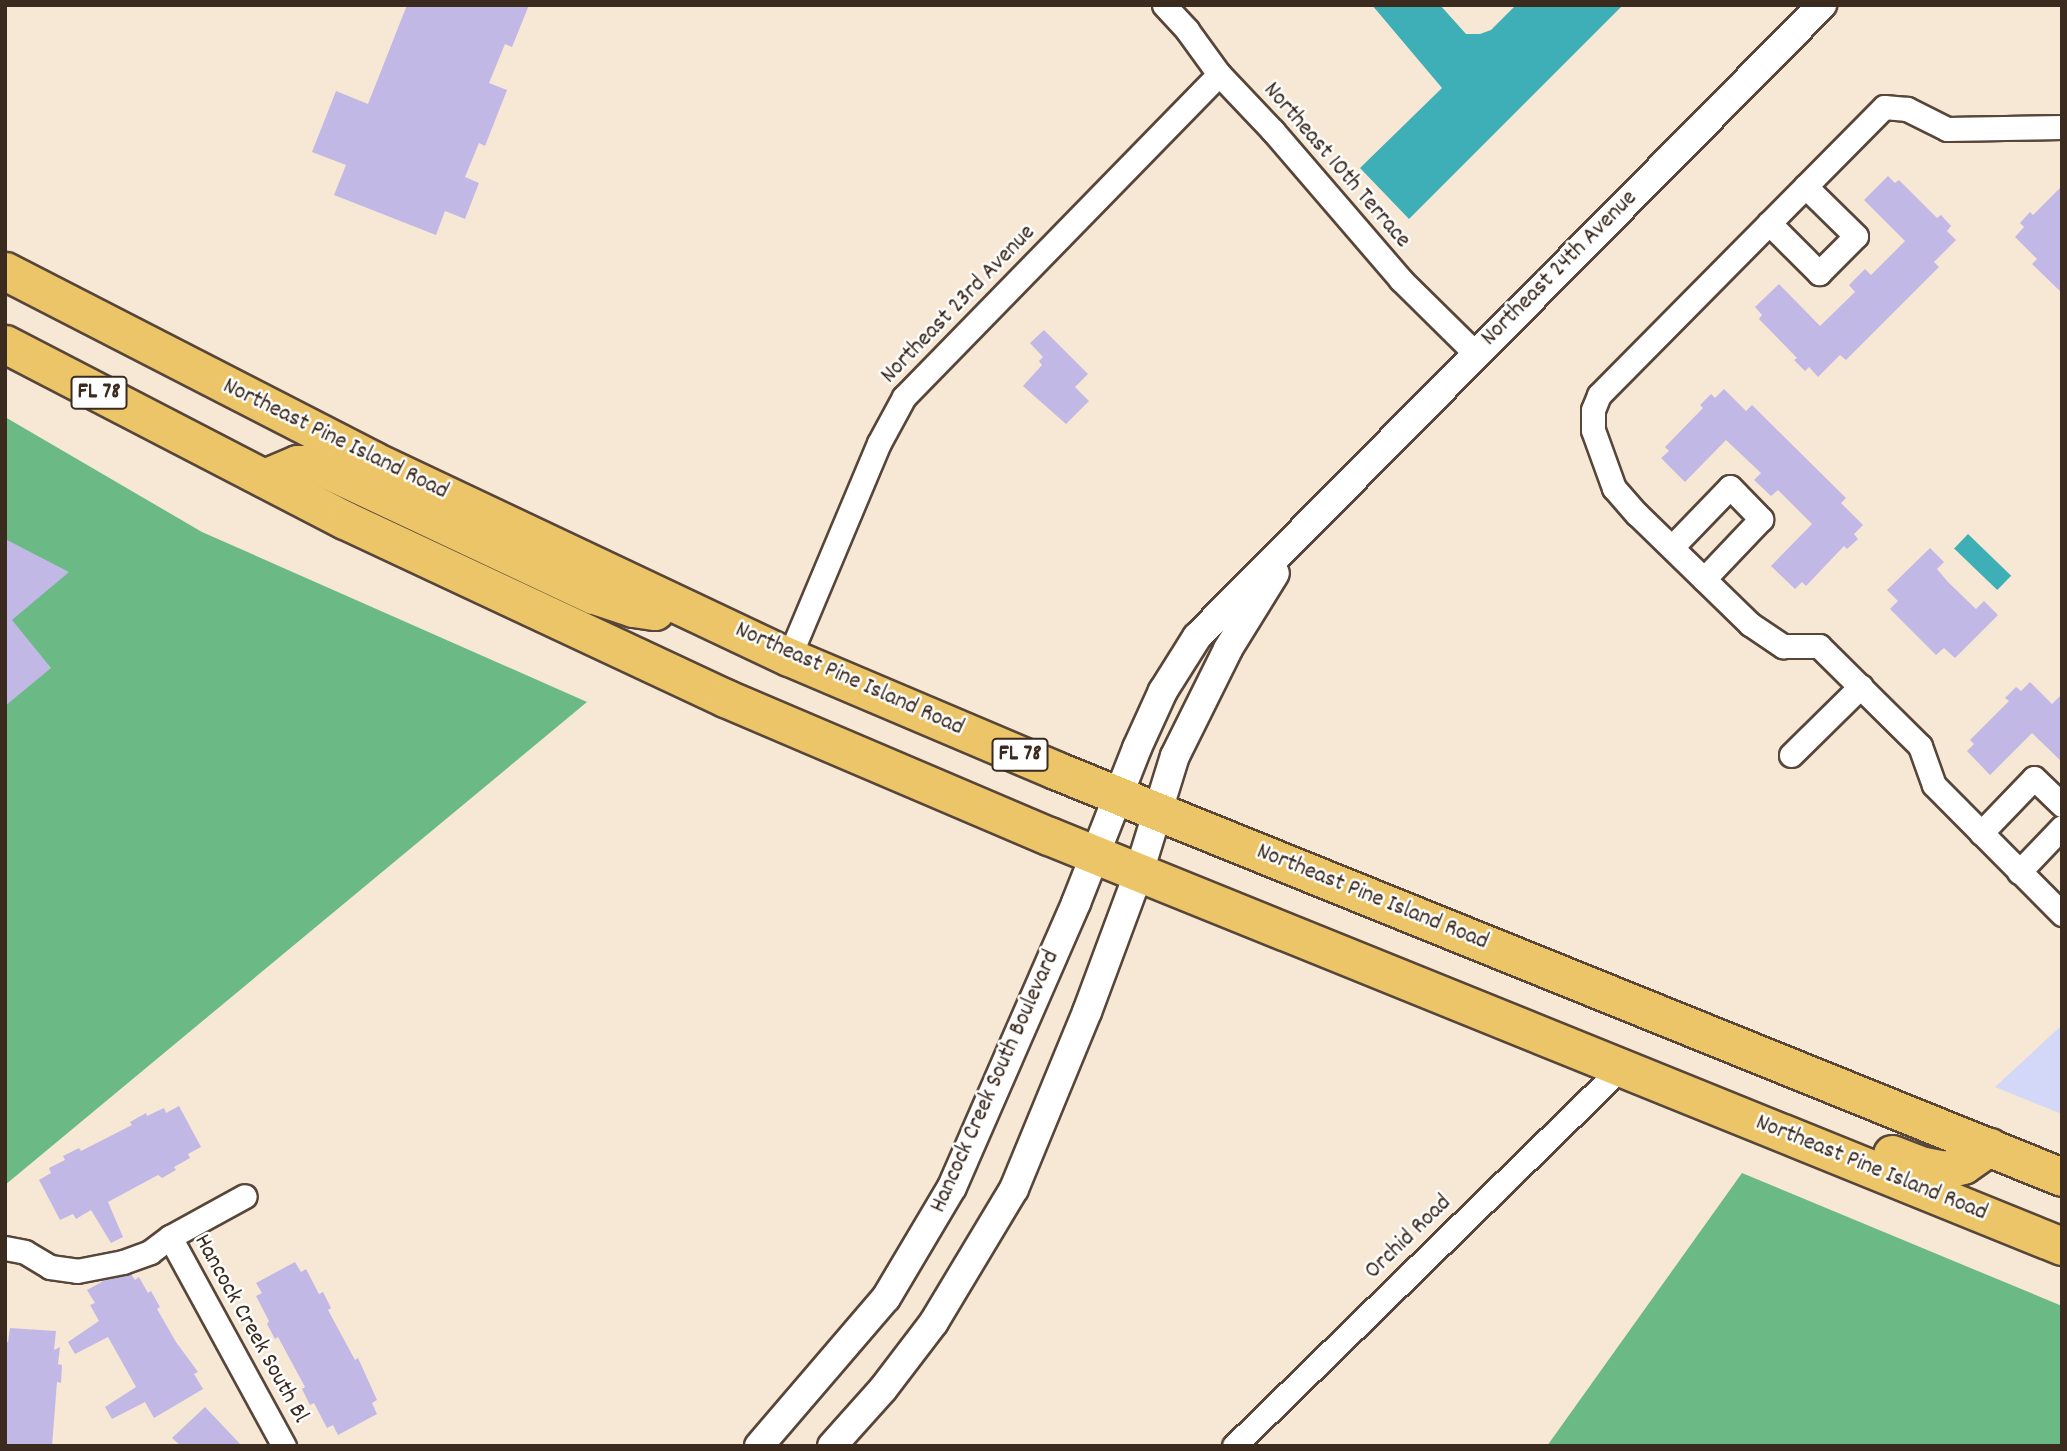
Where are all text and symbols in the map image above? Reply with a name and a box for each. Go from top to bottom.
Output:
street label: Northeast 10th Terrace [1256,77,1416,255]
street label: Northeast 24th Avenue [1476,185,1644,353]
street label: Northeast 23rd Avenue [876,219,1042,391]
street label: Northeast Pine Island Road [218,373,452,507]
road number: FL 78 [69,374,129,412]
street label: Northeast Pine Island Road [730,617,968,743]
road number: FL 78 [990,736,1050,775]
street label: Northeast Pine Island Road [1252,838,1492,958]
street label: Hancock Creek South Boulevard [925,946,1067,1218]
street label: Northeast Pine Island Road [1751,1109,1991,1229]
street label: Orchid Road [1360,1190,1458,1286]
street label: Hancock Creek South Bl [186,1230,314,1428]

